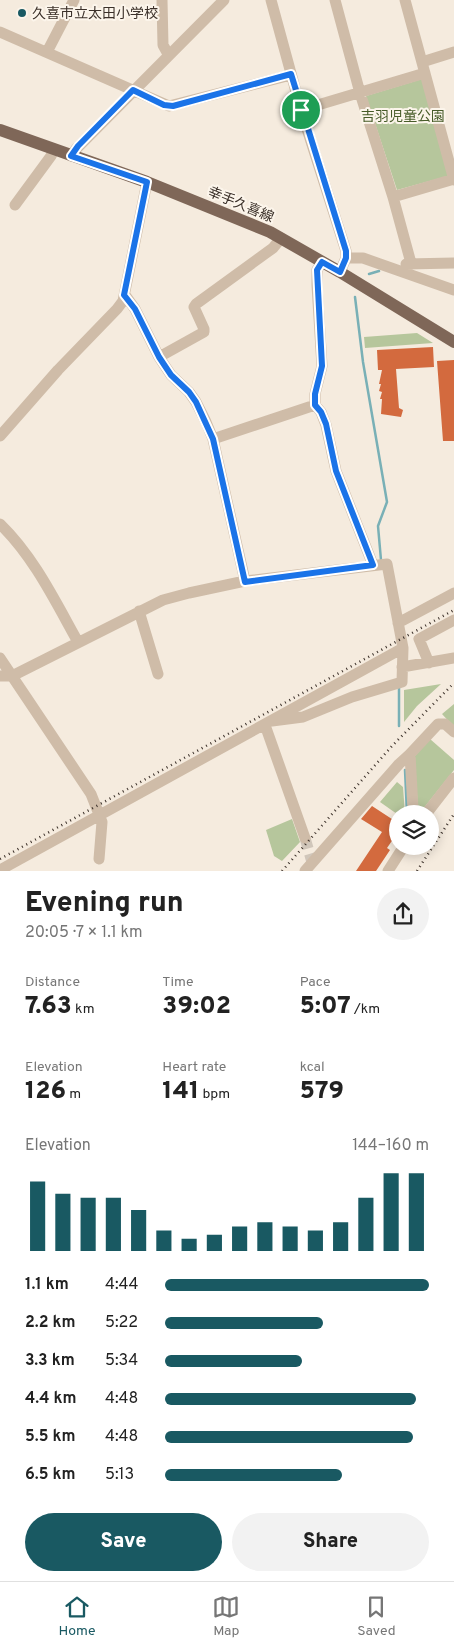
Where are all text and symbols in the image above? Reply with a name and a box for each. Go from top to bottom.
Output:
place label: 久喜市立太田小学校 [32,6,158,23]
marker: 久喜市立太田小学校 [16,7,28,19]
pin [280,89,322,131]
icon: arrive [287,96,315,124]
park label: 吉羽児童公園 [361,109,445,126]
street label: 幸手久喜線 [205,184,276,227]
map controls [389,805,439,855]
button: layers [389,805,439,855]
text: Evening run [25,886,184,922]
button: share [377,888,429,940]
text: 20:05 · 7 × 1.1 km [25,923,143,943]
text: Distance [25,974,80,991]
text: Time [162,974,194,991]
text: Pace [300,974,330,991]
text: 7.63 [25,991,72,1023]
text: 39:02 [162,991,231,1023]
text: 5:07 [300,991,351,1023]
text: km [72,1001,95,1018]
text: /km [351,1001,380,1018]
text: Elevation [25,1059,83,1076]
text: Heart rate [162,1059,226,1076]
text: kcal [300,1059,325,1076]
text: 126 [25,1076,66,1108]
text: 141 [162,1076,199,1108]
text: 579 [300,1076,344,1108]
text: m [66,1086,81,1103]
text: bpm [199,1086,230,1103]
text: Elevation [25,1136,91,1156]
text: 144–160 m [352,1136,429,1156]
text: 1.1 km [25,1275,69,1295]
text: 4:44 [105,1275,138,1295]
text: 2.2 km [25,1313,75,1333]
text: 5:22 [105,1313,138,1333]
text: 3.3 km [25,1351,75,1371]
text: 5:34 [105,1351,138,1371]
text: 4.4 km [25,1389,76,1409]
text: 4:48 [105,1389,138,1409]
text: 5.5 km [25,1427,75,1447]
text: 4:48 [105,1427,138,1447]
text: 6.5 km [25,1465,75,1485]
text: 5:13 [105,1465,134,1485]
button: Save [25,1513,222,1571]
button: Share [232,1513,429,1571]
tab: Home [58,1593,96,1640]
tab: Map [212,1593,240,1640]
tab: Saved [357,1593,396,1640]

